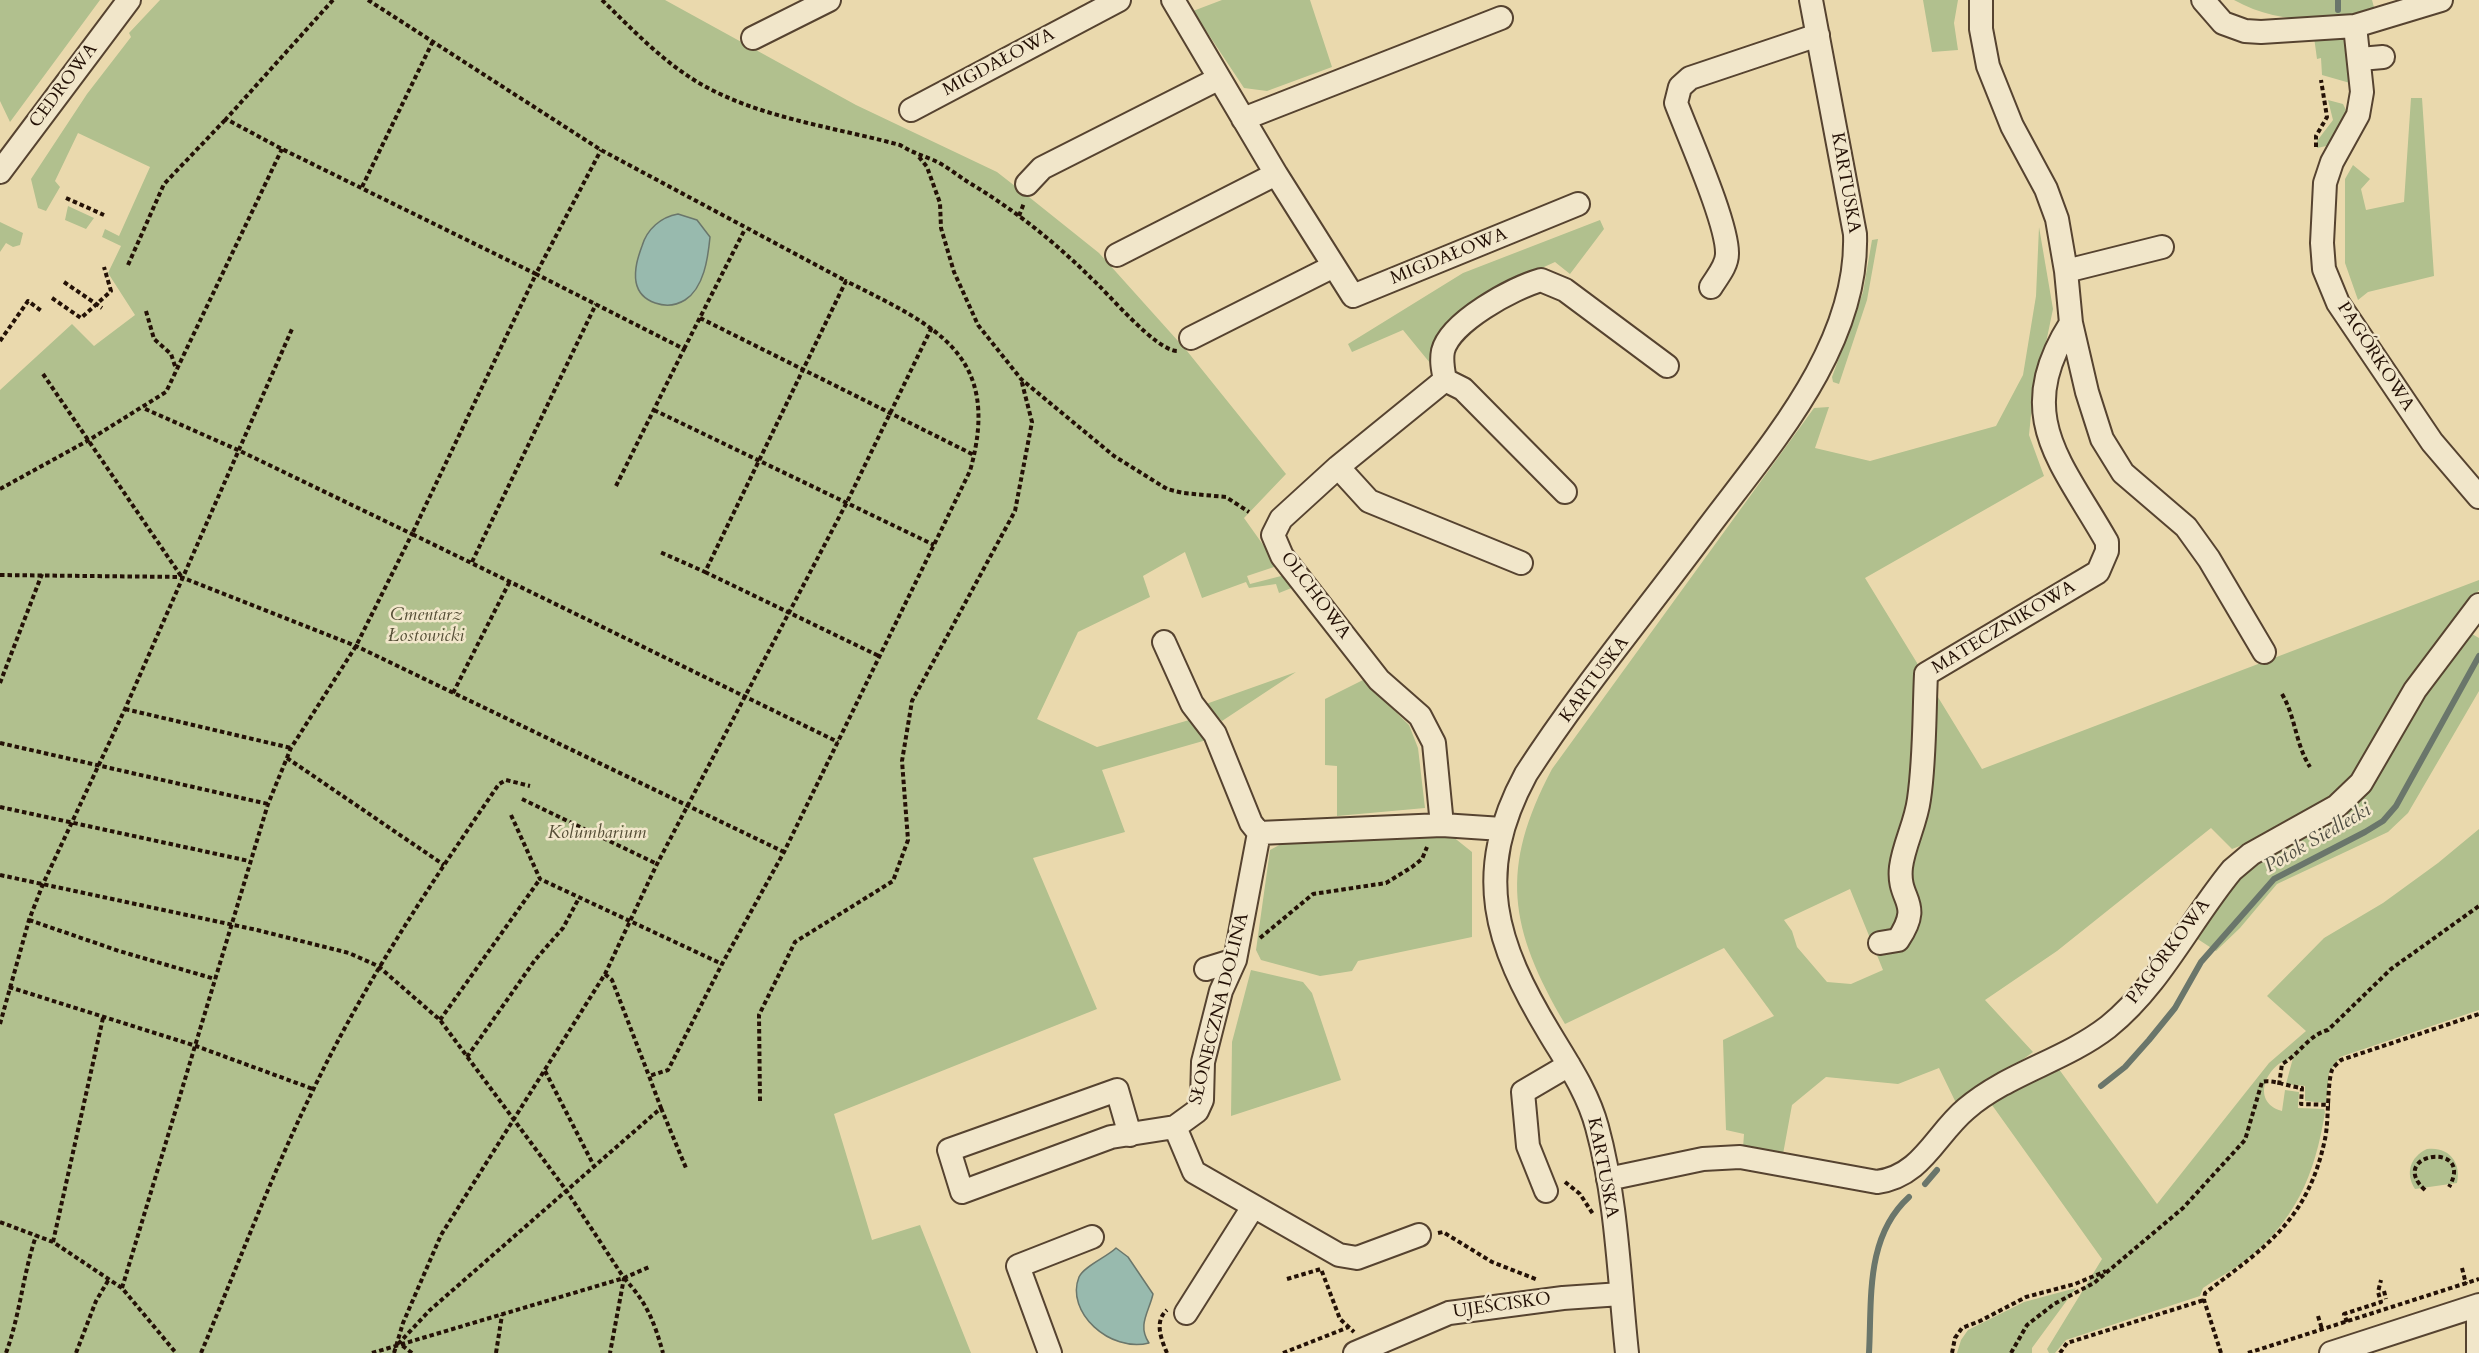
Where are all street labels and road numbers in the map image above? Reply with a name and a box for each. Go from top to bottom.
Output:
street label: MIGDAŁOWA [939,24,1059,102]
street label: CEDROWA [25,39,103,133]
street label: KARTUSKA [1826,131,1864,235]
street label: MIGDAŁOWA [1388,224,1510,290]
street label: PAGÓRKOWA [2332,298,2418,416]
street label: OLCHOWA [1275,548,1355,644]
street label: MATECZNIKOWA [1928,577,2080,679]
street label: KARTUSKA [1556,633,1634,727]
street label: PAGÓRKOWA [2123,895,2215,1009]
street label: SŁONECZNA DOLINA [1186,911,1254,1107]
street label: KARTUSKA [1582,1116,1622,1220]
street label: UJEŚCISKO [1452,1288,1552,1324]

